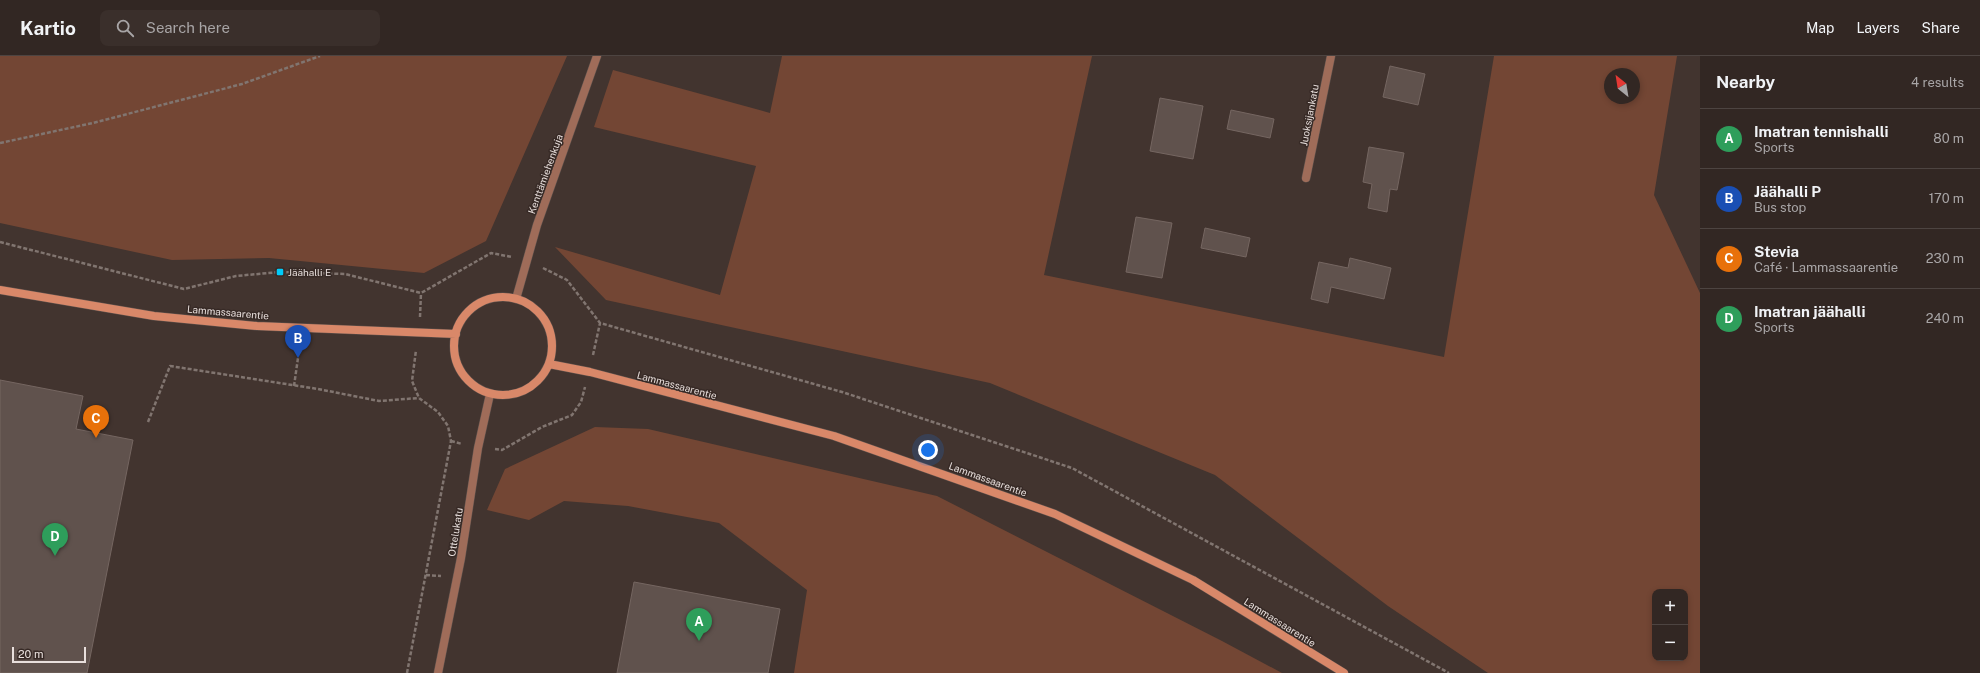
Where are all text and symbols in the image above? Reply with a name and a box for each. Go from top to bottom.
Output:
search box [100,10,380,46]
text: Kartio [20,17,76,39]
icon: search [114,17,136,39]
text: Search here [146,19,230,36]
text: Map [1806,20,1834,36]
text: Layers [1856,20,1900,36]
text: Share [1922,20,1960,36]
north arrow [1604,68,1640,104]
text: Nearby [1716,72,1775,92]
text: 4 results [1911,75,1964,90]
street label: Juoksijankatu [1297,83,1321,147]
text: Imatran tennishalli [1754,123,1889,140]
text: A [1724,131,1734,146]
text: 80 m [1933,131,1964,146]
street label: Kenttämiehenkuja [525,132,565,216]
text: Sports [1754,140,1794,155]
text: Jäähalli P [1754,183,1821,200]
text: B [1725,191,1733,206]
text: 170 m [1929,191,1964,206]
text: Bus stop [1754,200,1806,215]
text: Stevia [1754,243,1799,260]
text: C [1724,251,1734,266]
text: 230 m [1926,251,1964,266]
text: Café · Lammassaarentie [1754,260,1898,275]
place label: Jäähalli E [288,266,331,278]
marker: Jäähalli E [275,267,285,277]
street label: Lammassaarentie [187,302,270,322]
text: Imatran jäähalli [1754,303,1865,320]
text: D [1724,311,1734,326]
text: 240 m [1926,311,1964,326]
text: Sports [1754,320,1794,335]
pin: B [285,325,311,358]
street label: Lammassaarentie [636,369,719,402]
pin: C [83,405,109,438]
your location [918,440,938,460]
street label: Lammassaarentie [947,459,1029,499]
street label: Ottelukatu [445,507,465,557]
pin: D [42,523,68,556]
map controls [1652,589,1688,661]
button: + [1652,589,1688,625]
street label: Lammassaarentie [1242,595,1318,649]
pin: A [686,608,712,641]
button: − [1652,625,1688,661]
scale bar [12,645,86,664]
text: 20 m [18,648,43,660]

